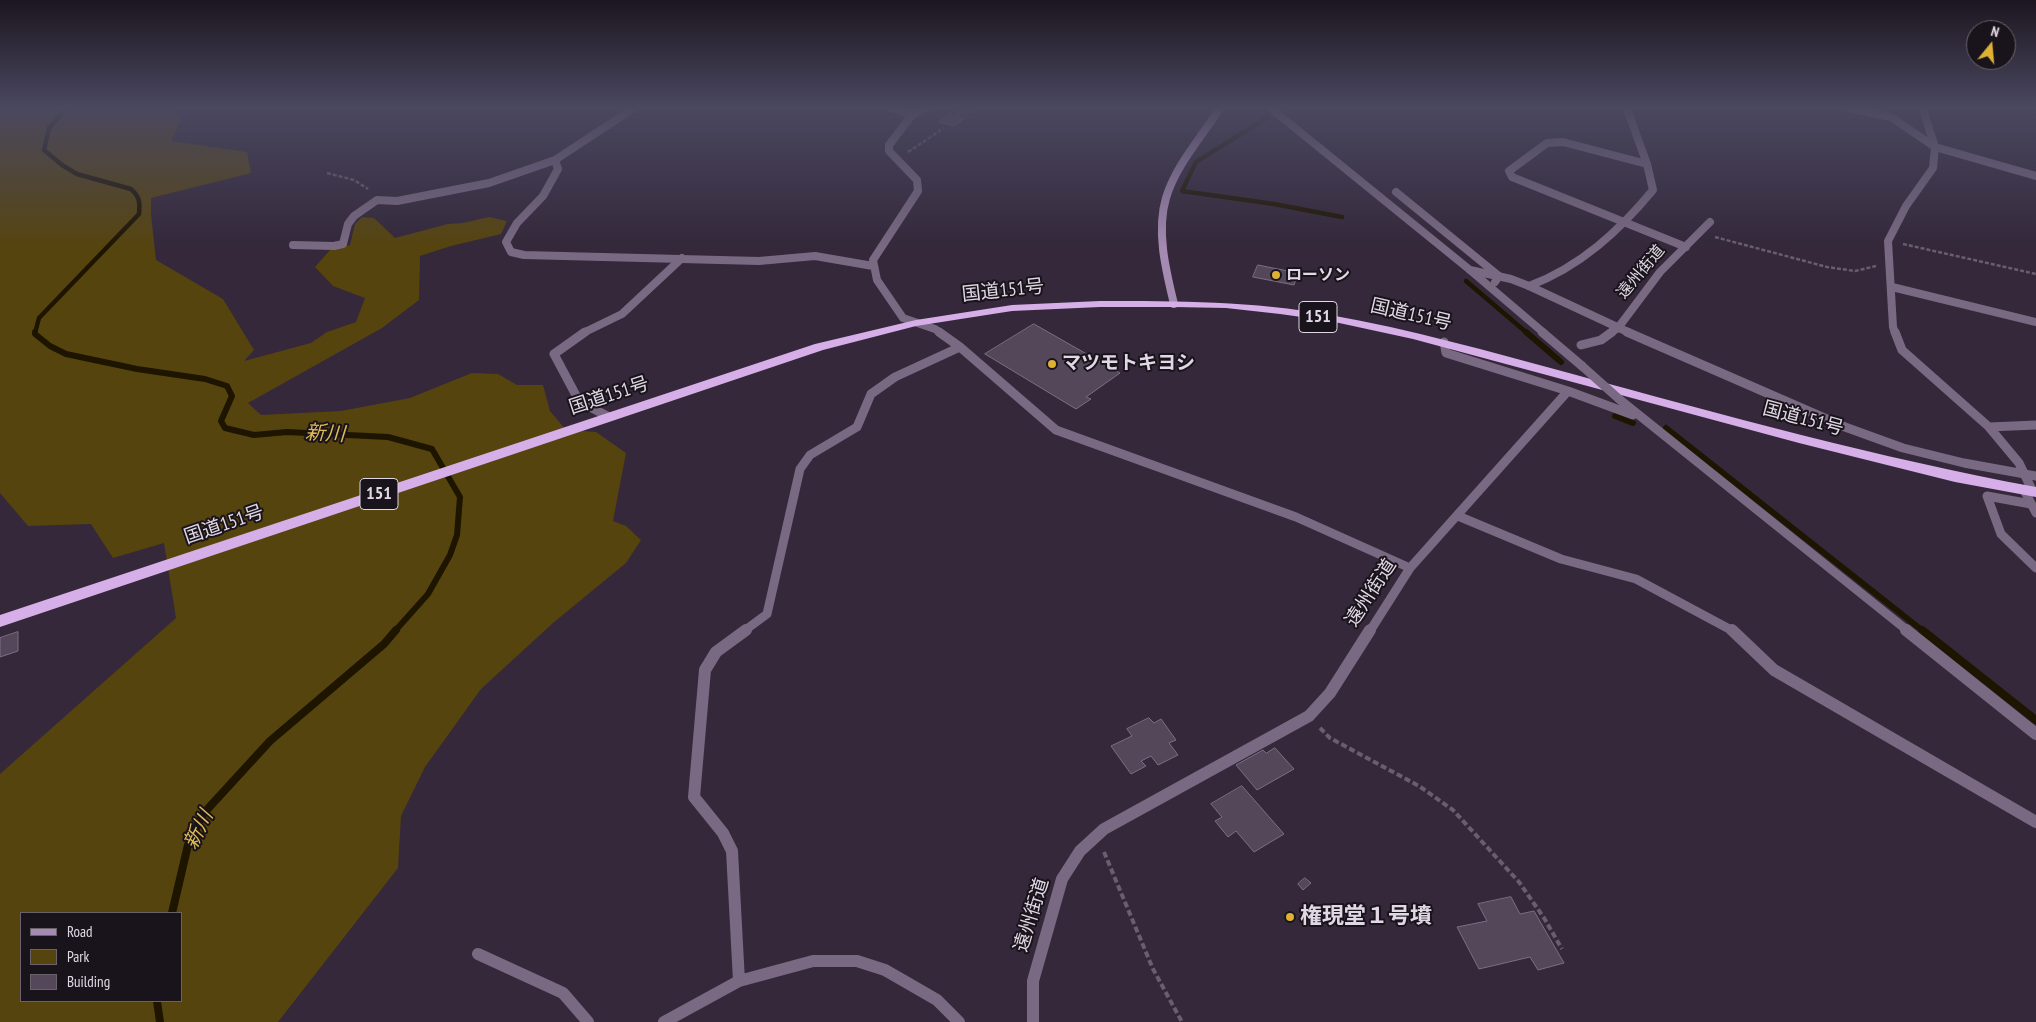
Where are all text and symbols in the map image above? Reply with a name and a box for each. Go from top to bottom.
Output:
north arrow [1966,20,2016,70]
text: N [1989,22,2001,41]
street label: 遠州街道 [1613,241,1669,303]
place label: ローソン [1286,265,1350,285]
marker: ローソン [1270,269,1282,281]
street label: 国道151号 [961,275,1045,307]
street label: 国道151号 [1368,295,1454,335]
road number: 151 [1299,302,1337,332]
place label: マツモトキヨシ [1062,353,1195,375]
marker: マツモトキヨシ [1046,358,1058,370]
street label: 国道151号 [566,372,652,420]
street label: 国道151号 [1760,397,1846,441]
water label: 新川 [304,421,346,447]
road number: 151 [360,478,398,509]
street label: 国道151号 [181,501,267,549]
street label: 遠州街道 [1341,555,1401,631]
water label: 新川 [179,807,219,853]
street label: 遠州街道 [1010,875,1054,955]
place label: 権現堂１号墳 [1300,904,1432,930]
marker: 権現堂１号墳 [1284,911,1296,923]
legend [20,912,182,1002]
text: Road [67,922,93,941]
text: Park [67,947,89,966]
text: Building [67,972,110,991]

